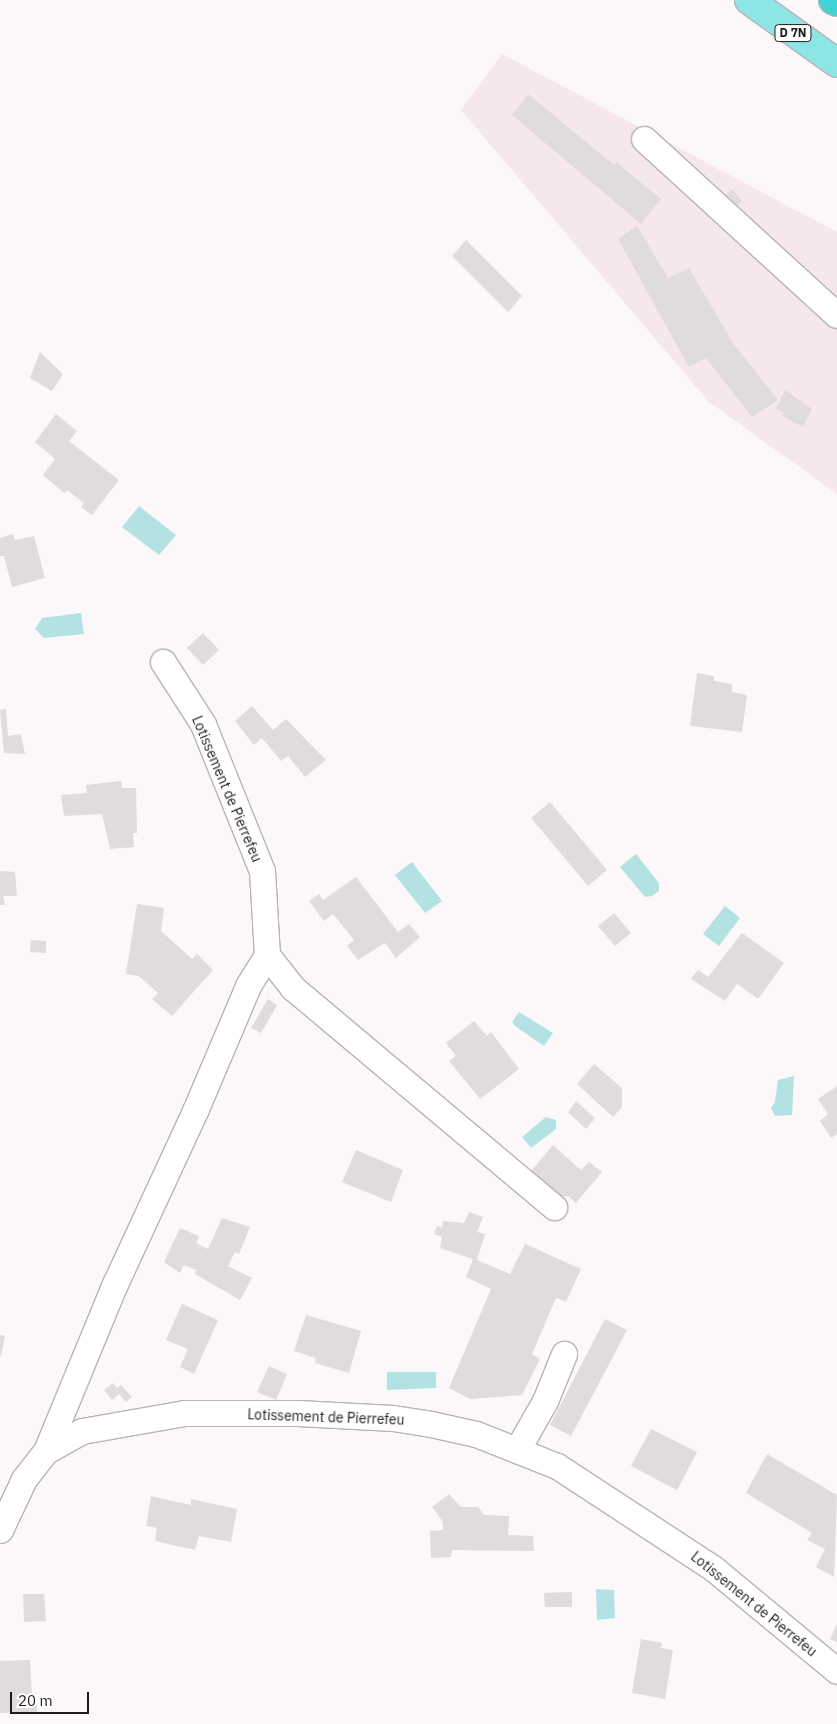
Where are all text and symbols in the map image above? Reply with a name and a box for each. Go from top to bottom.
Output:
road number: D 7N [774,23,812,42]
street label: Lotissement de Pierrefeu [189,713,265,865]
street label: Lotissement de Pierrefeu [247,1406,405,1428]
street label: Lotissement de Pierrefeu [688,1548,820,1660]
scale bar [12,1682,91,1714]
text: 20 m [18,1691,53,1710]

